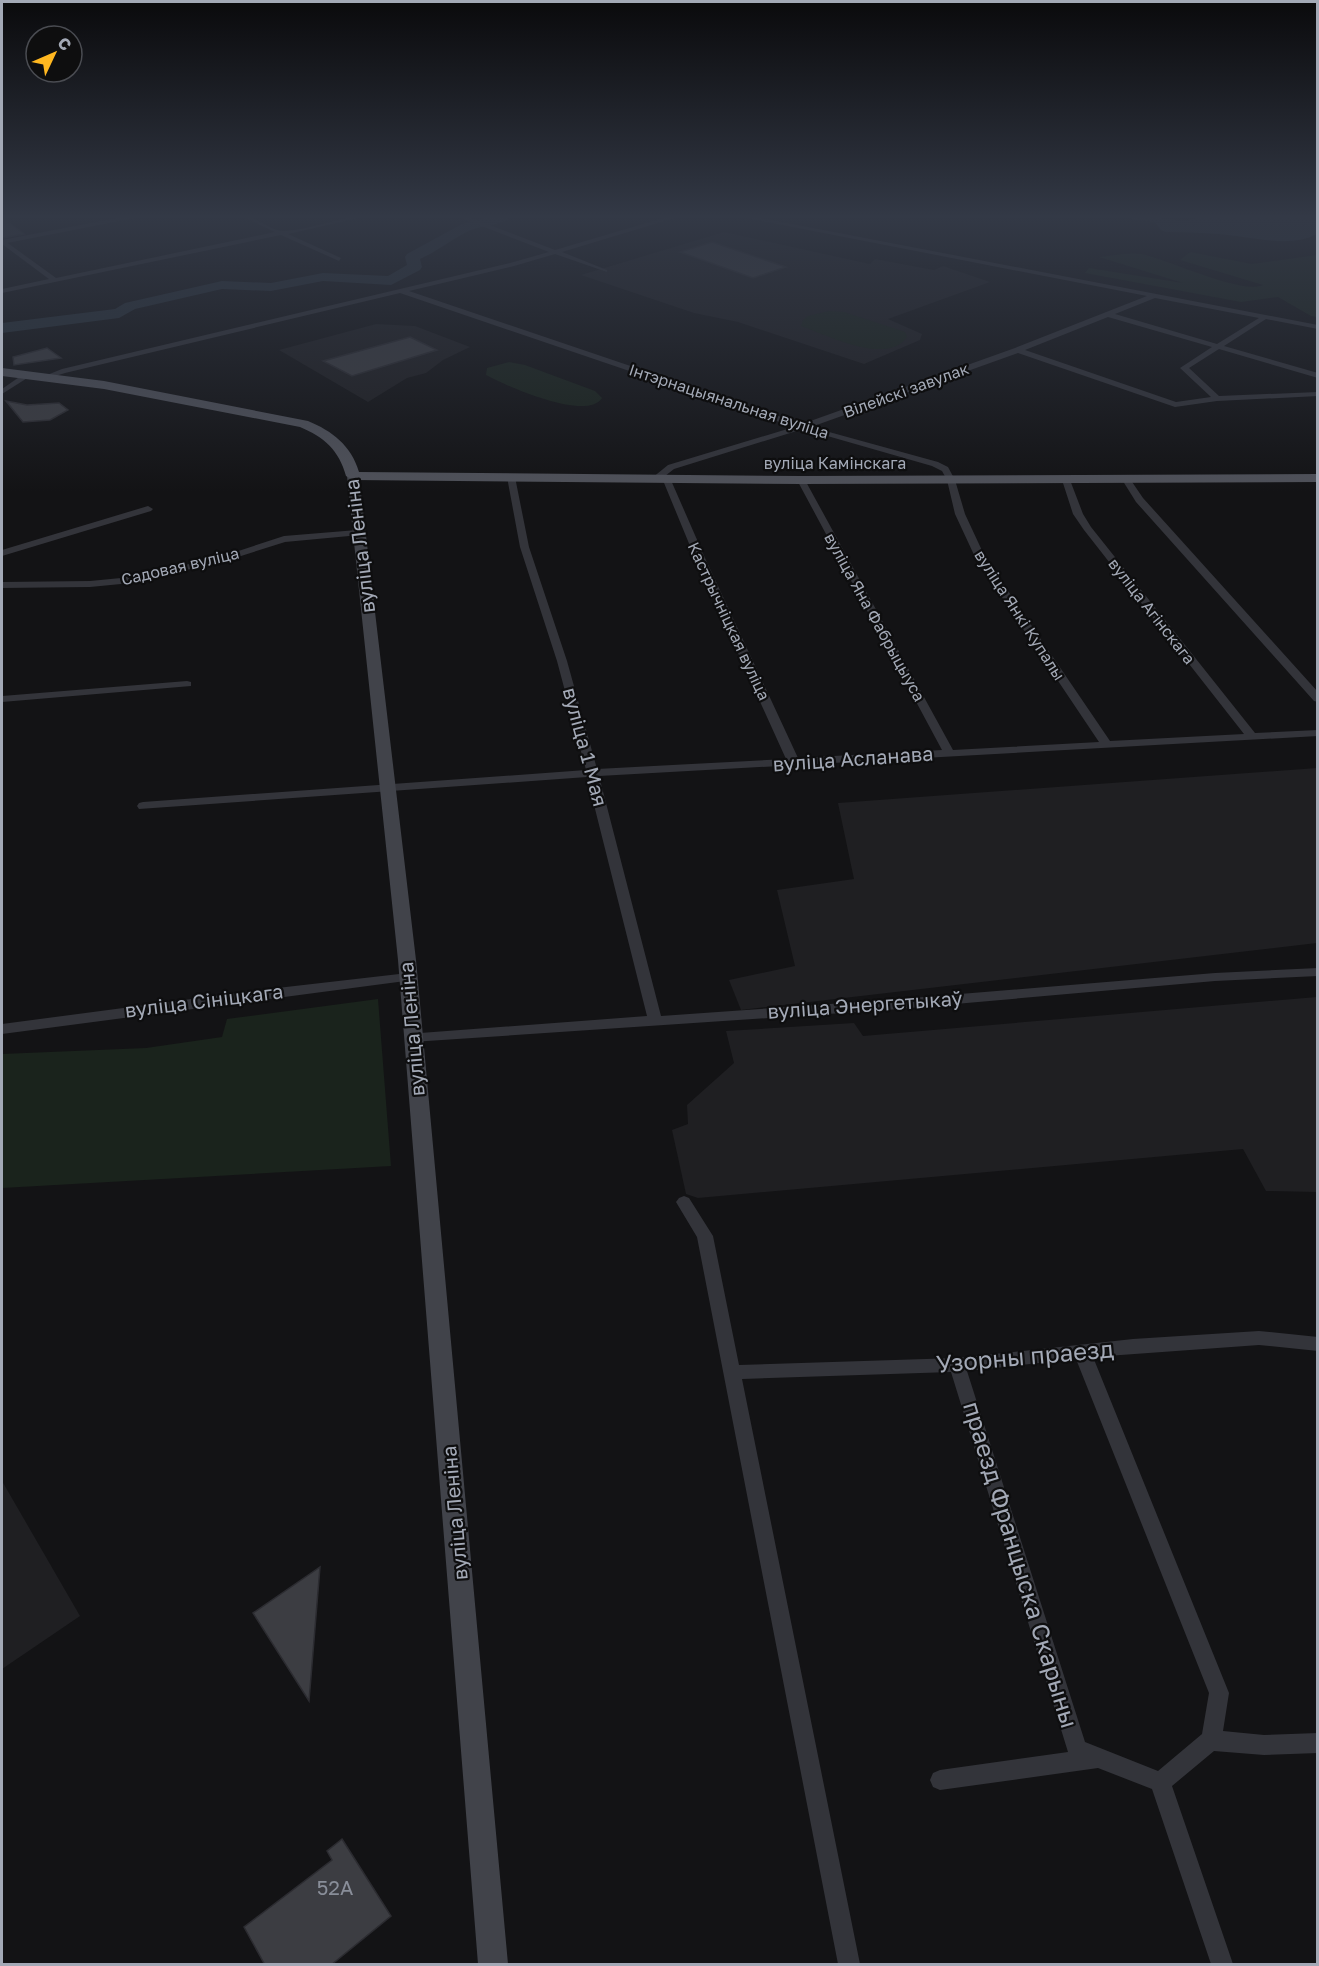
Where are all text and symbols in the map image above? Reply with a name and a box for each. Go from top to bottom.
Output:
north arrow [24,24,84,84]
text: С [54,33,76,55]
street label: Вілейскі завулак [841,358,971,422]
street label: Інтэрнацыянальная вуліца [626,359,832,443]
street label: вуліца Камінскага [764,453,906,473]
street label: вуліца Леніна [339,478,379,614]
street label: вуліца Яна Фабрыцыуса [820,529,930,705]
street label: Кастрычніцкая вуліца [684,539,774,703]
street label: Садовая вуліца [119,543,241,589]
street label: вуліца Янкі Купалы [970,546,1070,684]
street label: вуліца Агінскага [1104,554,1200,668]
street label: вуліца 1 Мая [559,685,613,809]
street label: вуліца Асланава [772,740,934,776]
street label: вуліца Леніна [393,961,429,1097]
street label: вуліца Сініцкага [123,978,284,1022]
street label: вуліца Энергетыкаў [767,985,963,1023]
street label: Узорны праезд [935,1333,1115,1378]
street label: праезд Францыска Скарыны [958,1398,1085,1731]
street label: вуліца Леніна [436,1445,472,1581]
house number: 52А [317,1875,353,1899]

